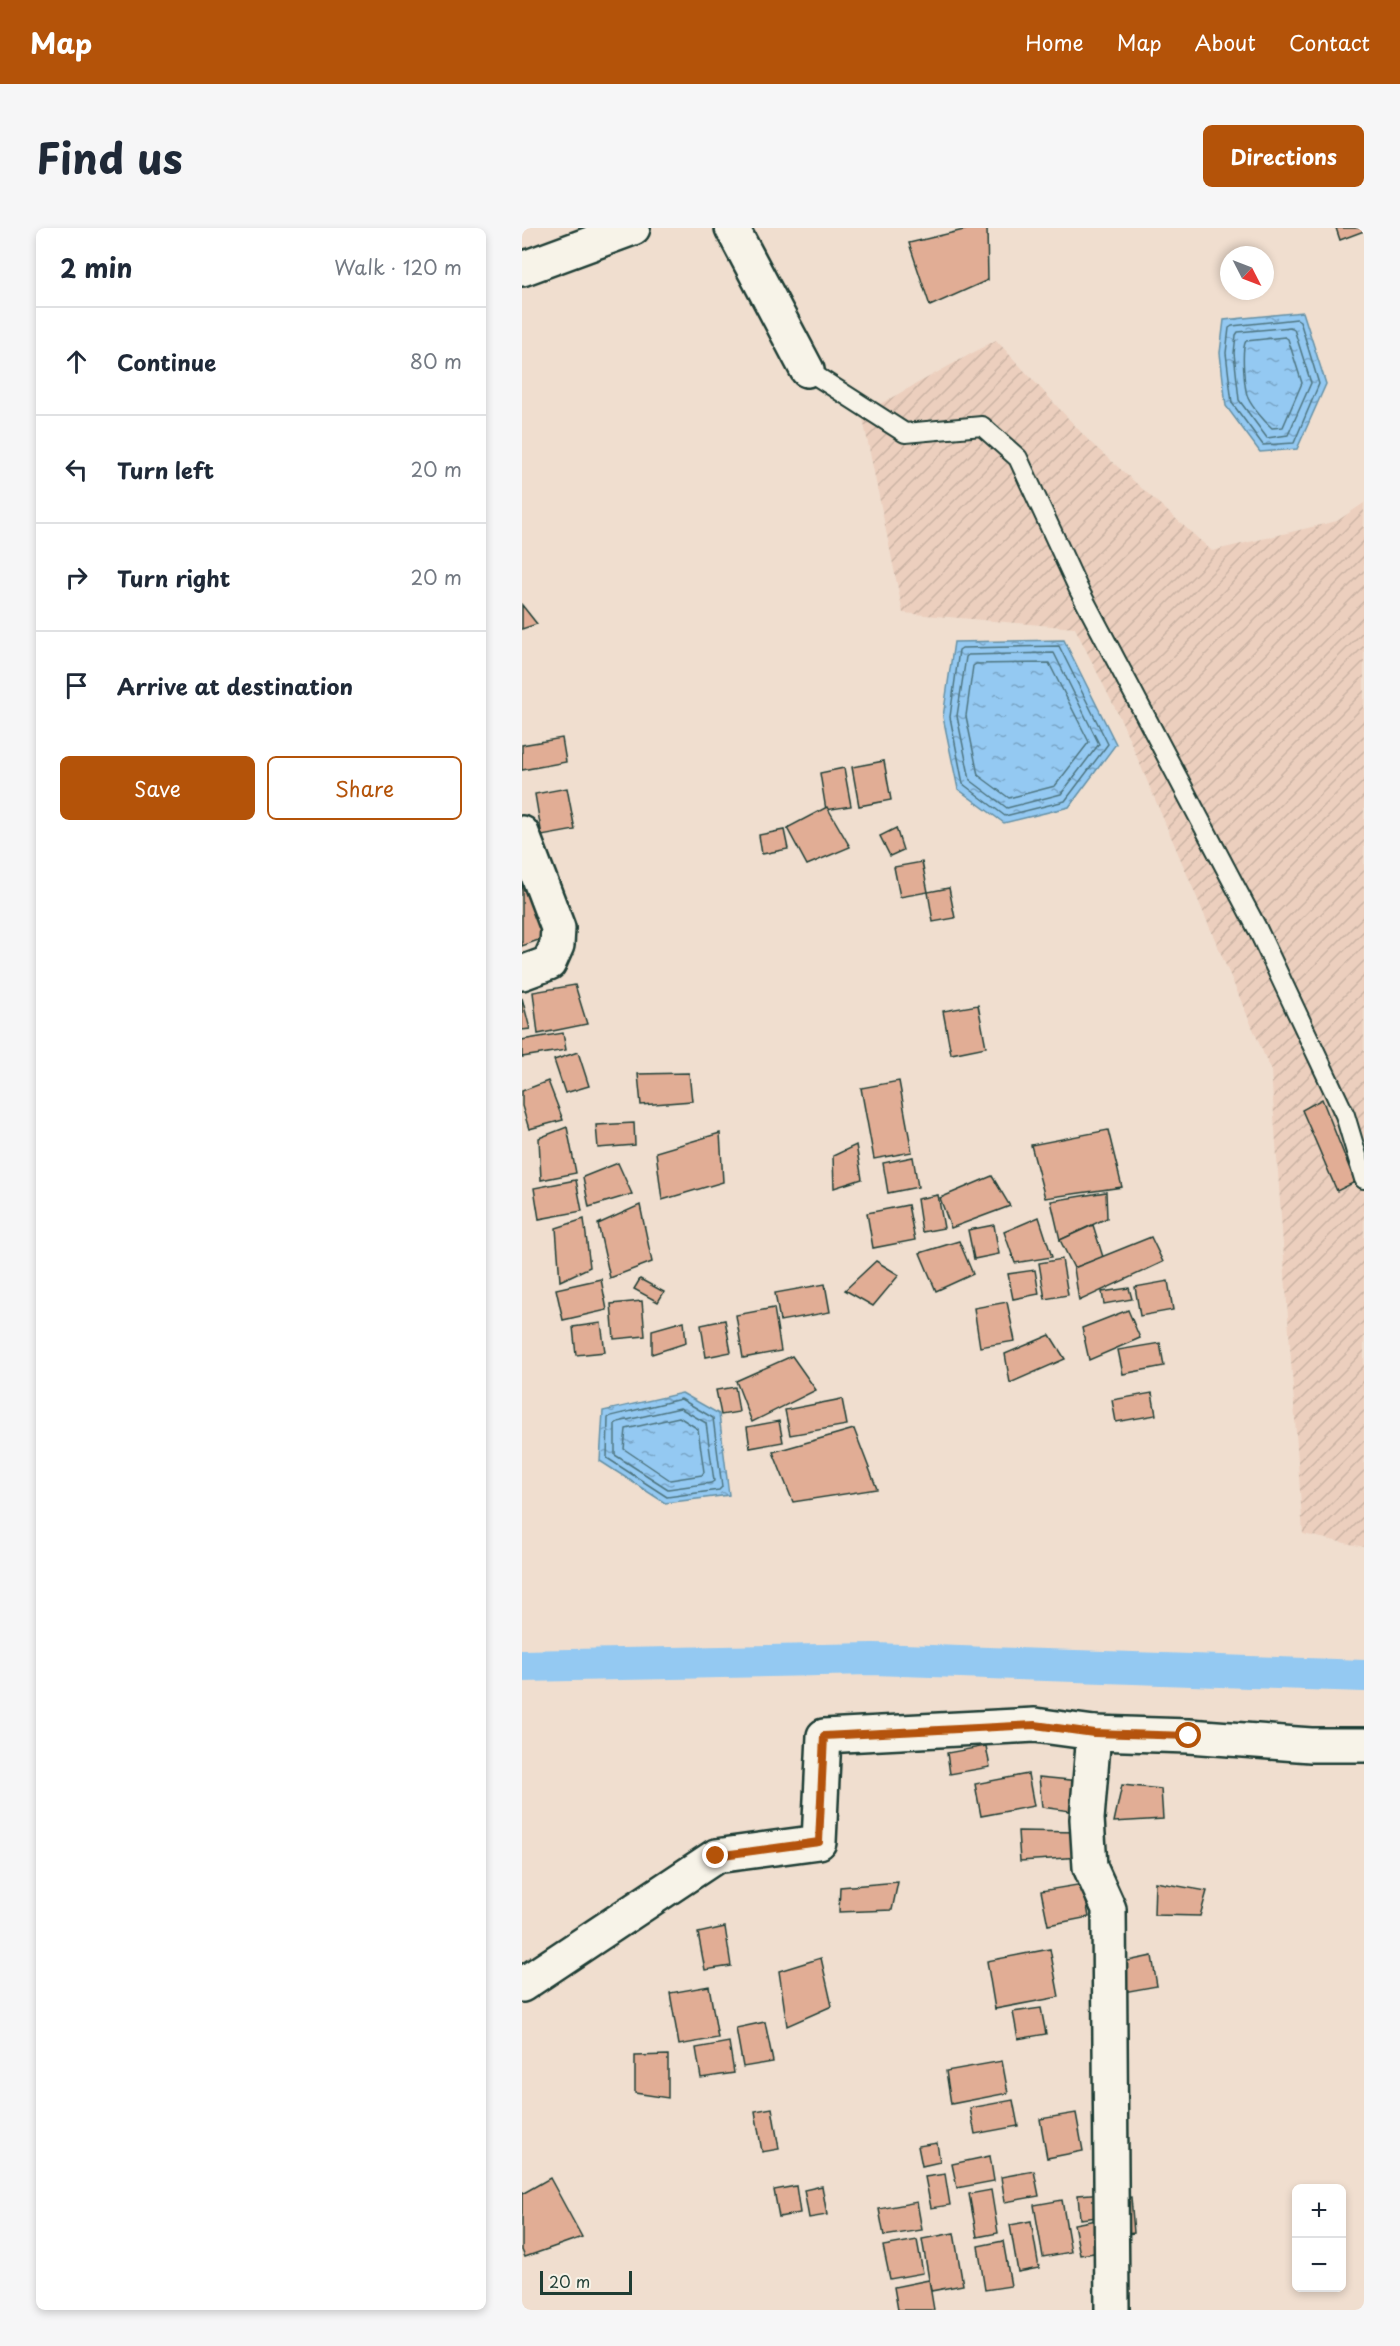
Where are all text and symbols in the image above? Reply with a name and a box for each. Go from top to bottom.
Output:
text: Map [30,21,92,64]
text: Home [1025,26,1084,58]
text: Map [1117,26,1162,58]
text: About [1195,26,1256,58]
text: Contact [1289,26,1370,58]
text: Find us [36,125,183,188]
button: Directions [1203,125,1364,187]
north arrow [1220,246,1274,300]
text: 2 min [60,248,133,287]
text: Walk · 120 m [334,252,462,282]
icon: ahead [60,345,93,378]
text: Continue [117,345,216,378]
text: 80 m [410,346,462,376]
icon: left [60,453,93,486]
text: Turn left [117,453,214,486]
text: 20 m [410,454,462,484]
icon: right [60,561,93,594]
text: Turn right [117,561,230,594]
text: 20 m [410,562,462,592]
icon: arrive [60,669,93,702]
text: Arrive at destination [117,669,353,702]
button: Save [60,756,255,820]
button: Share [267,756,462,820]
route start [1175,1722,1201,1748]
route end [702,1842,728,1868]
map controls [1292,2184,1346,2292]
button: + [1292,2184,1346,2238]
button: − [1292,2238,1346,2292]
scale bar [540,2268,632,2296]
text: 20 m [549,2269,590,2293]

